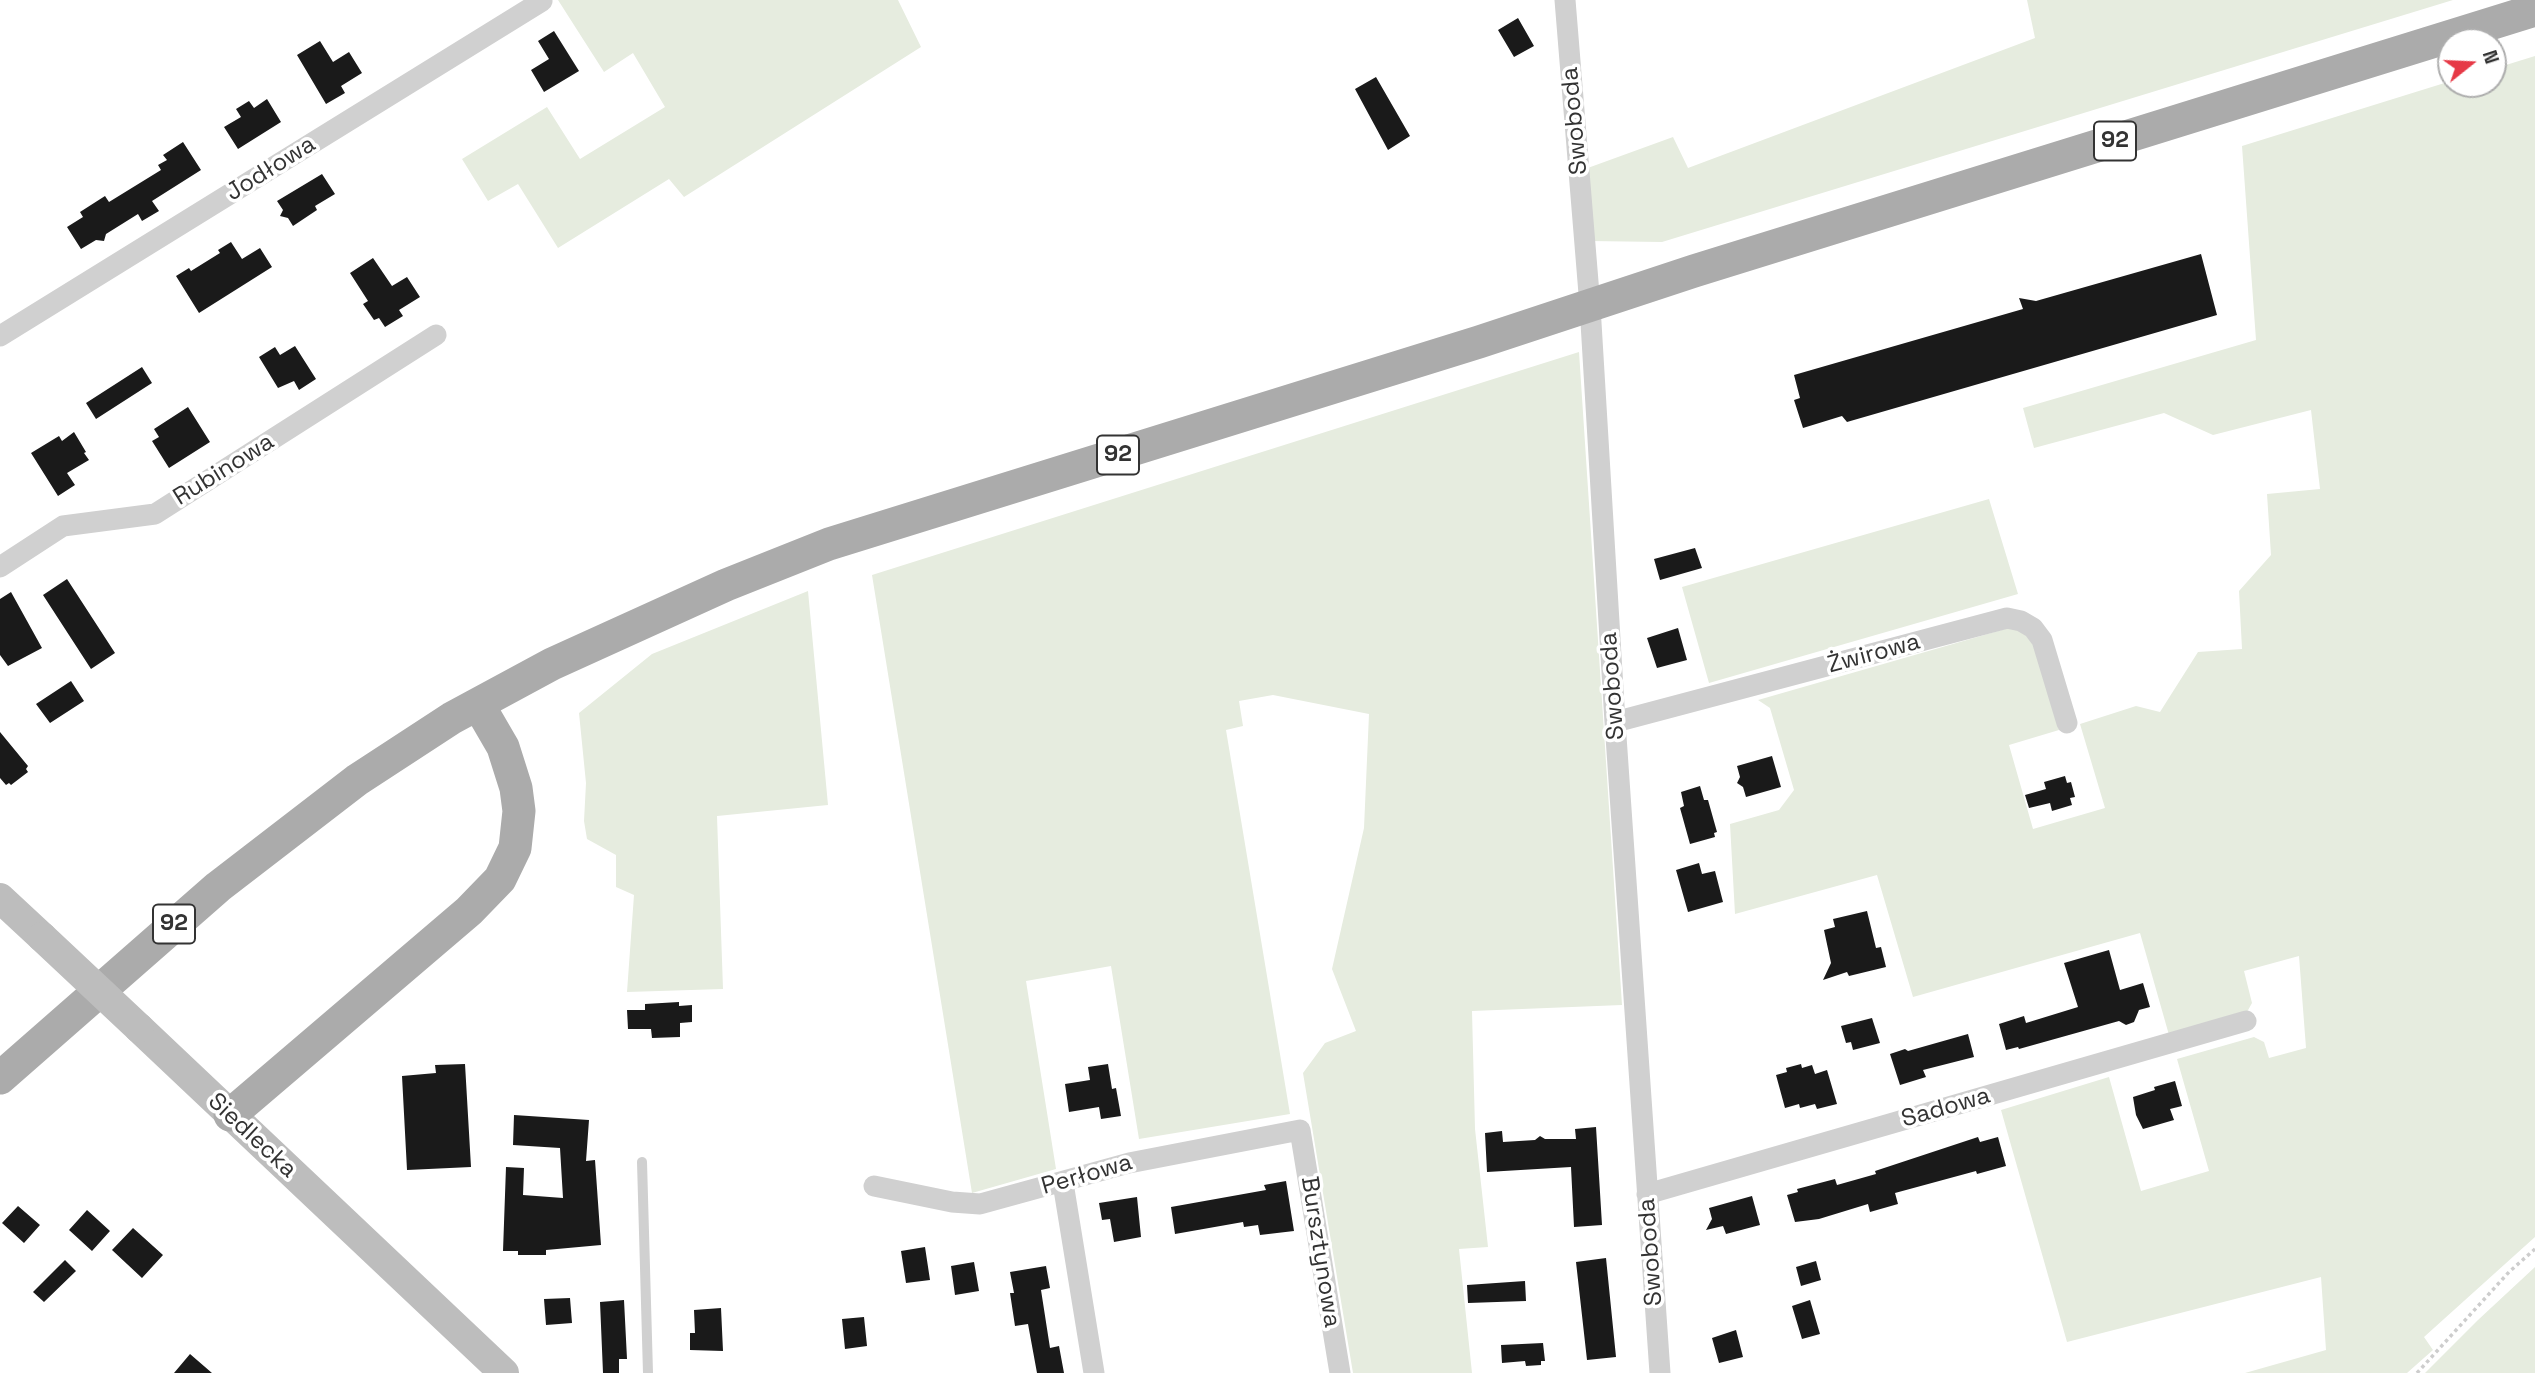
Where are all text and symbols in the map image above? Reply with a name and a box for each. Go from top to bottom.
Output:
north arrow [2437,28,2507,98]
text: N [2477,47,2504,67]
street label: Swoboda [1556,66,1594,176]
road number: 92 [2094,122,2136,160]
street label: Jodłowa [221,130,321,208]
street label: Rubinowa [168,428,280,512]
road number: 92 [1097,436,1139,475]
street label: Żwirowa [1825,628,1923,680]
street label: Swoboda [1595,631,1631,741]
road number: 92 [153,904,195,944]
street label: Sadowa [1898,1082,1994,1134]
street label: Siedlecka [202,1088,302,1184]
street label: Perłowa [1038,1148,1136,1202]
street label: Bursztynowa [1294,1174,1346,1330]
street label: Swoboda [1633,1197,1669,1307]

